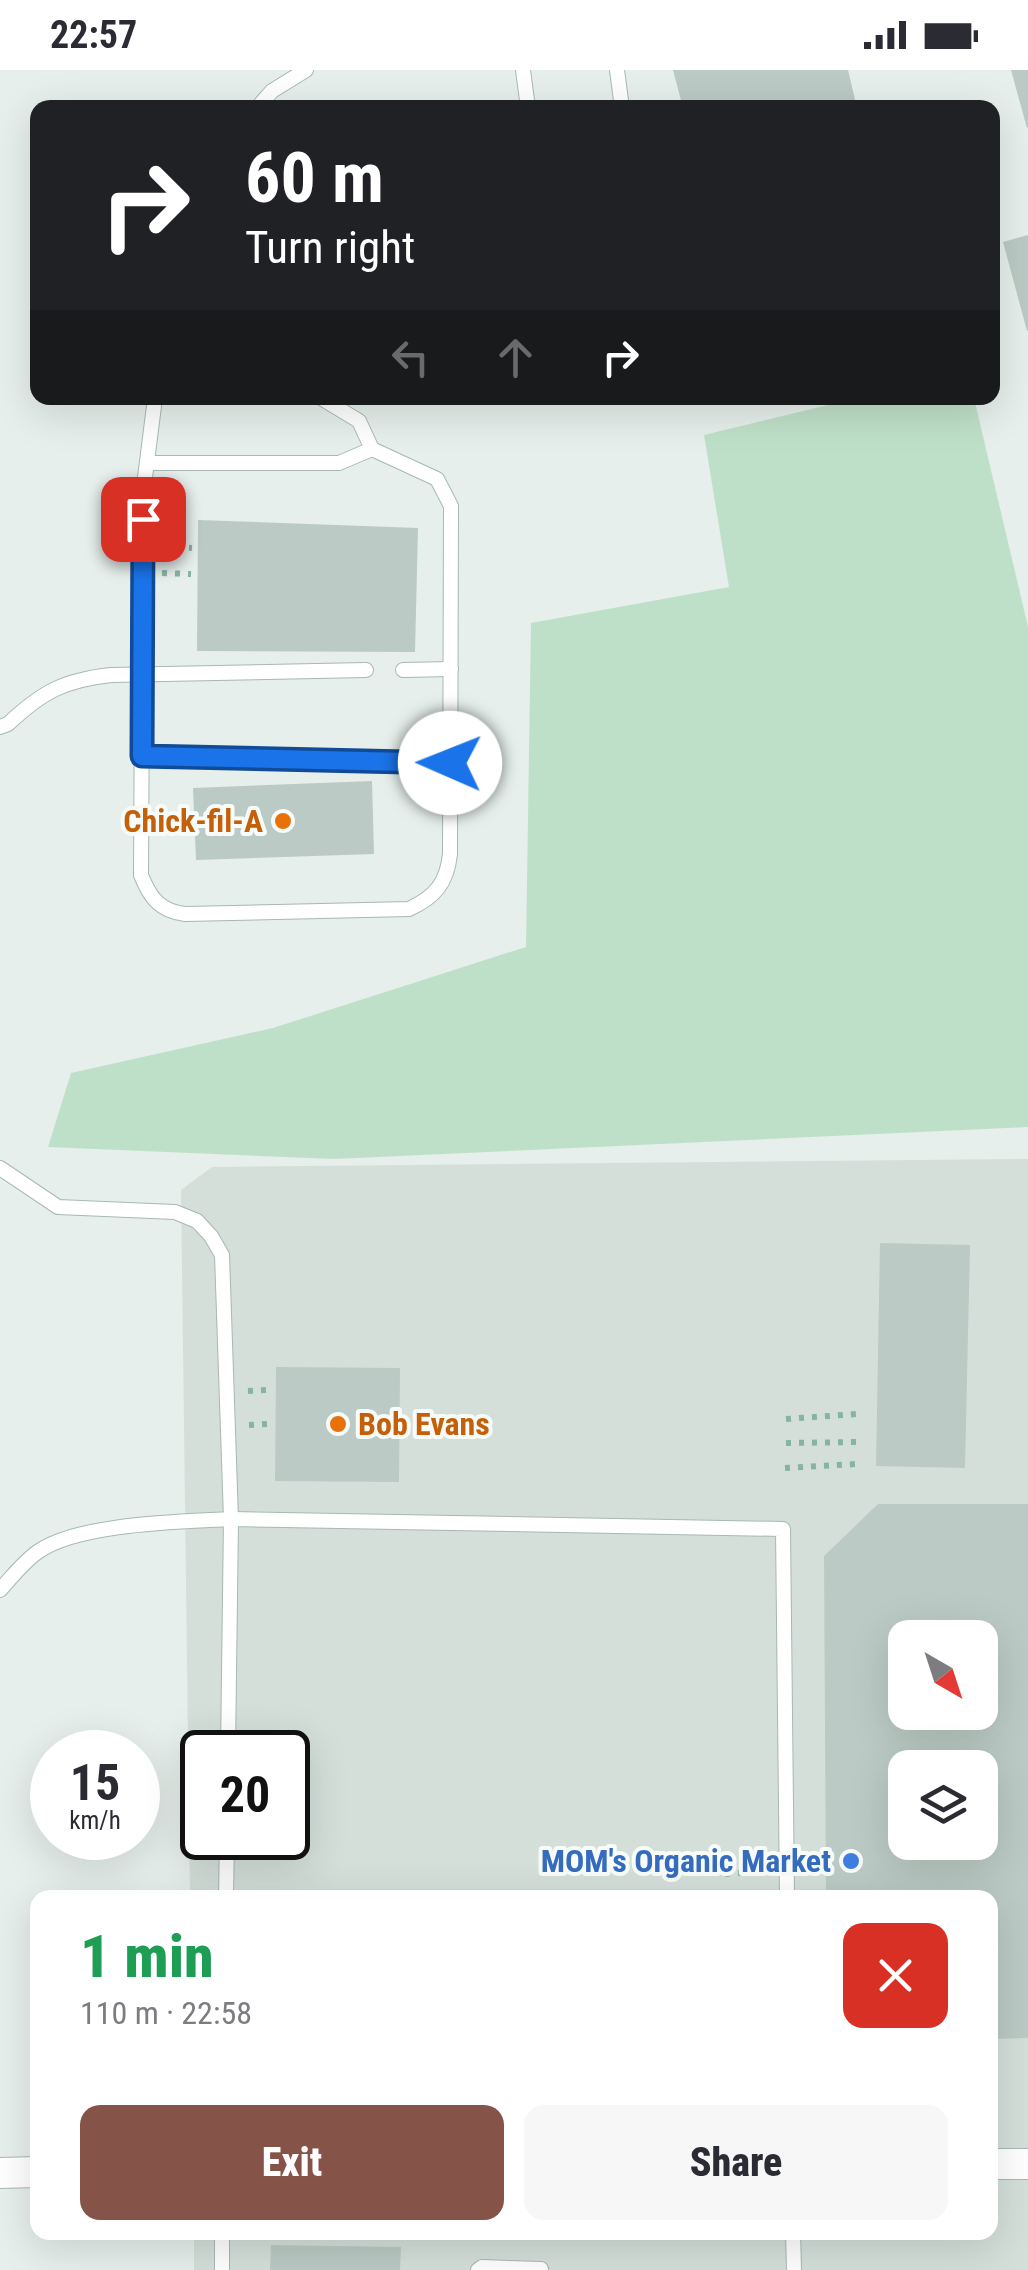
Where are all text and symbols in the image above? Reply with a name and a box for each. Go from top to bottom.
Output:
text: 22:57 [50,13,137,57]
text: 60 m [245,137,384,219]
icon: right [80,140,210,270]
text: Turn right [245,221,415,274]
icon: left [383,330,438,385]
icon: ahead [488,330,543,385]
icon: right [593,330,648,385]
pin [101,477,186,562]
icon: arrive [116,492,171,547]
position arrow [398,711,502,815]
place label: Chick-fil-A [123,802,263,840]
marker: Chick-fil-A [272,810,294,832]
place label: Bob Evans [358,1405,490,1443]
marker: Bob Evans [327,1413,349,1435]
north arrow [888,1620,998,1730]
map controls [888,1620,998,1860]
speed limit sign: 20 [180,1730,310,1860]
button: layers [888,1750,998,1860]
text: 15 [70,1754,120,1812]
text: km/h [69,1806,121,1835]
place label: MOM's Organic Market [541,1842,831,1880]
marker: MOM's Organic Market [840,1850,862,1872]
text: 1 min [80,1921,214,1992]
button: close [843,1923,948,2028]
text: 110 m · 22:58 [80,1994,252,2032]
button: Exit [80,2105,504,2220]
button: Share [524,2105,948,2220]

